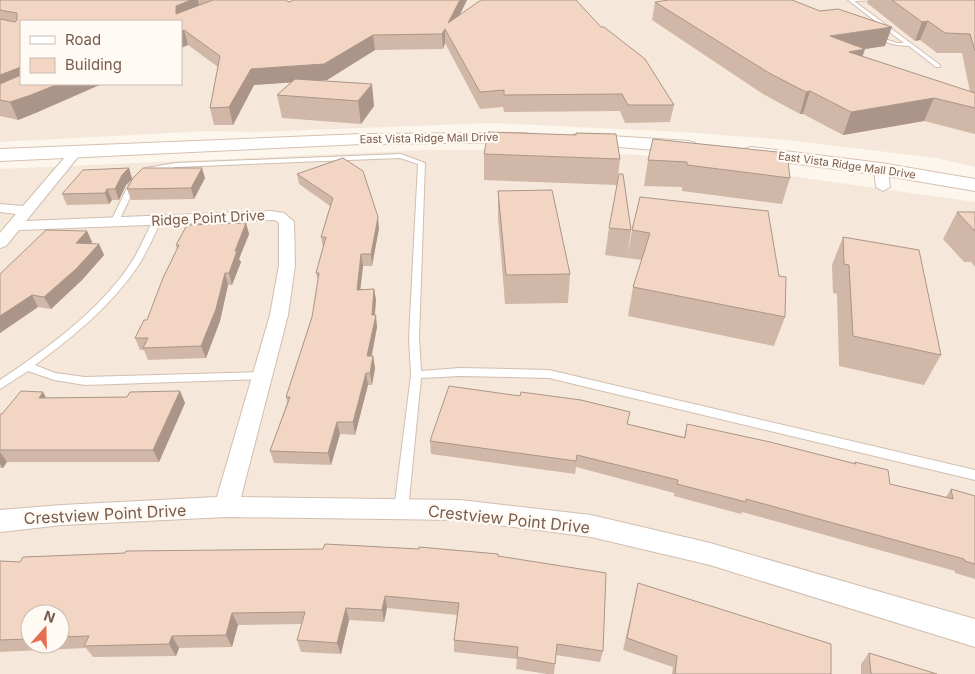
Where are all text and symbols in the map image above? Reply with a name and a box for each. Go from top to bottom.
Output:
legend [20,20,182,85]
text: Road [65,30,101,49]
text: Building [65,55,122,74]
street label: East Vista Ridge Mall Drive [359,130,499,146]
street label: East Vista Ridge Mall Drive [777,148,917,182]
street label: Ridge Point Drive [151,206,265,229]
street label: Crestview Point Drive [23,500,187,528]
street label: Crestview Point Drive [427,501,591,537]
north arrow [20,604,70,654]
text: N [42,607,58,626]

